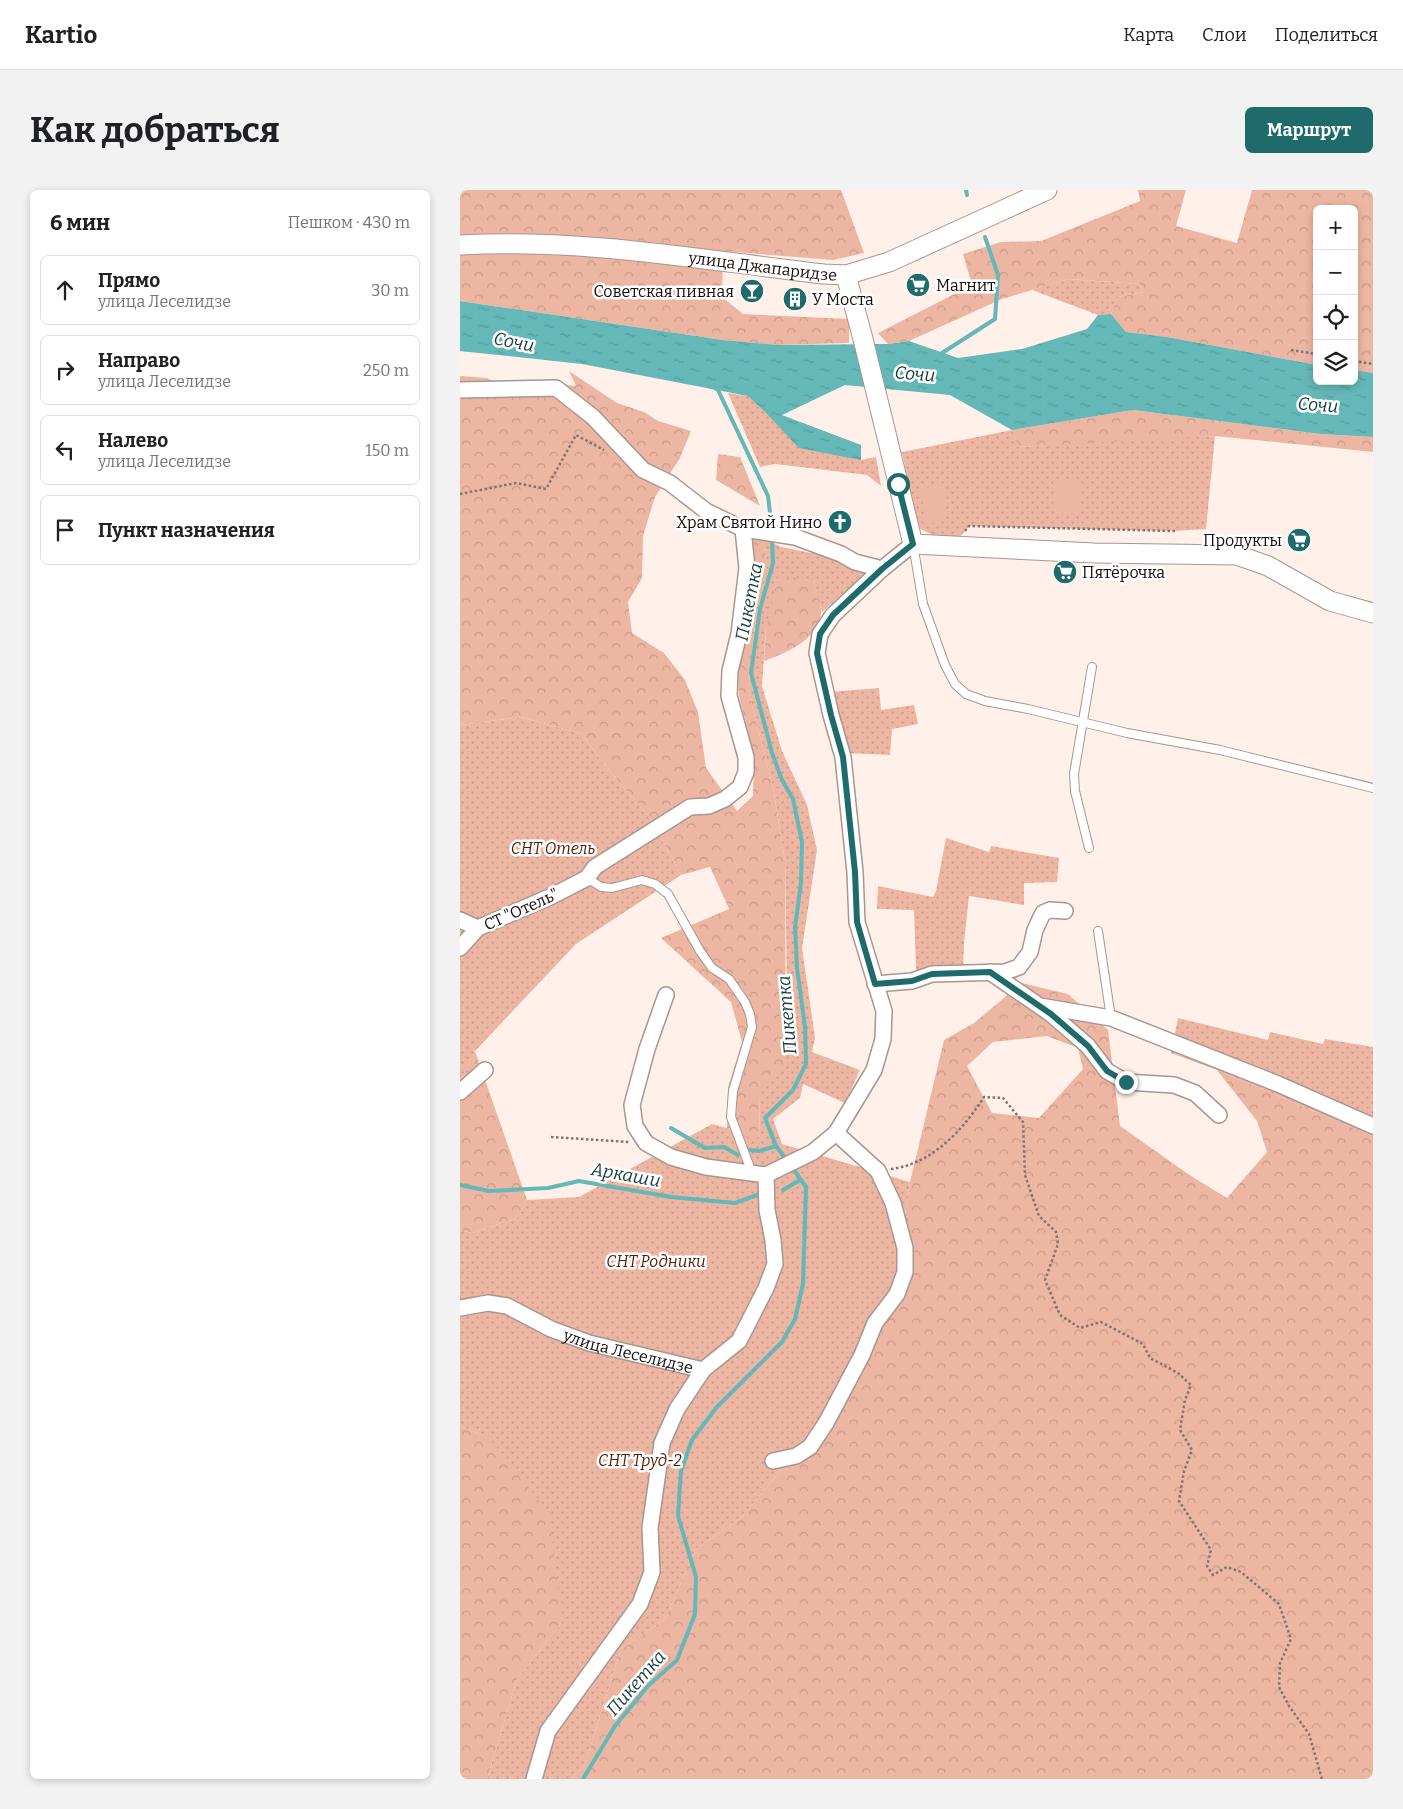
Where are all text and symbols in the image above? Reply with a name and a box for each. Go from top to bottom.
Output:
text: Kartio [25,21,97,49]
text: Карта [1123,24,1174,46]
text: Слои [1202,24,1247,46]
text: Поделиться [1275,24,1378,46]
button: Маршрут [1245,107,1373,153]
text: Как добраться [30,109,280,151]
map controls [1313,205,1358,385]
button: + [1313,205,1358,250]
text: 6 мин [50,210,110,236]
text: Пешком · 430 m [288,213,410,232]
street label: улица Джапаридзе [687,248,837,285]
button: − [1313,250,1358,295]
text: Прямо [98,269,160,292]
supermarket icon: Магнит [905,272,931,298]
icon: ahead [51,276,79,304]
place label: Магнит [936,276,995,295]
bar icon: Советская пивная [739,278,765,304]
text: 30 m [371,281,409,300]
place label: Советская пивная [593,282,734,301]
building icon: У Моста [782,286,808,312]
place label: У Моста [812,290,874,309]
text: улица Леселидзе [98,292,231,311]
button: locate [1313,295,1358,340]
water label: Сочи [492,327,536,357]
button: layers [1313,340,1358,385]
text: Направо [98,349,180,372]
icon: right [51,356,79,384]
text: 250 m [363,361,409,380]
water label: Сочи [894,362,936,386]
text: улица Леселидзе [98,372,231,391]
water label: Сочи [1297,393,1339,417]
text: Налево [98,429,168,452]
icon: left [51,436,79,464]
text: 150 m [365,441,409,460]
text: улица Леселидзе [98,452,231,471]
route start [887,473,910,496]
church icon: Храм Святой Нино [827,509,853,535]
place label: Храм Святой Нино [676,513,822,532]
icon: arrive [51,516,79,544]
text: Пункт назначения [98,519,275,542]
supermarket icon: Продукты [1286,527,1312,553]
place label: Продукты [1203,531,1282,550]
supermarket icon: Пятёрочка [1052,559,1078,585]
water label: Пикетка [731,561,767,643]
place label: Пятёрочка [1082,563,1165,582]
park label: СНТ Отель [511,839,595,858]
street label: СТ "Отель" [481,885,561,934]
water label: Пикетка [773,974,801,1056]
route end [1115,1071,1138,1094]
water label: Аркаши [589,1158,662,1192]
park label: СНТ Родники [606,1252,706,1271]
street label: улица Леселидзе [560,1325,695,1377]
park label: СНТ Труд-2 [598,1451,682,1470]
water label: Пикетка [602,1646,670,1720]

